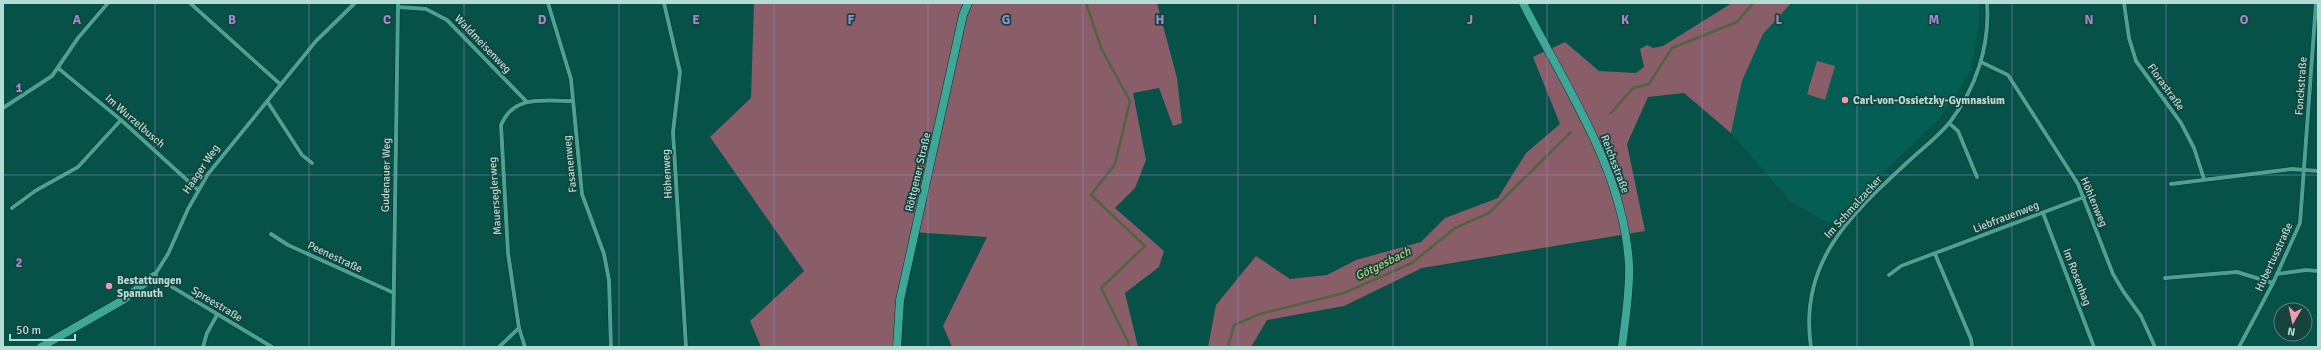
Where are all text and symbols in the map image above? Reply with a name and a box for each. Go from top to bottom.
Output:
text: A [73,12,82,28]
text: B [228,12,236,28]
text: C [383,12,391,28]
street label: Waldmeisenweg [452,12,514,76]
text: D [538,12,547,28]
text: E [692,12,700,28]
text: F [848,12,855,28]
text: G [1002,12,1010,28]
text: H [1156,12,1164,28]
text: I [1313,12,1317,28]
text: J [1467,12,1473,28]
text: K [1621,12,1629,28]
text: L [1776,12,1783,28]
text: M [1929,12,1940,28]
text: N [2084,12,2094,28]
text: O [2240,12,2249,28]
street label: Fonckstraße [2292,56,2310,116]
street label: Florastraße [2145,61,2187,113]
text: 1 [15,80,23,96]
street label: Im Wurzelbusch [102,92,168,150]
place label: Carl-von-Ossietzky-Gymnasium [1853,94,2005,107]
marker: Carl-von-Ossietzky-Gymnasium [1840,95,1850,105]
street label: Röttgener Straße [903,131,933,213]
street label: Reichsstraße [1598,133,1632,195]
street label: Fasanenweg [560,134,579,193]
street label: Gudenauer Weg [379,138,393,212]
street label: Haager Weg [180,142,222,196]
street label: Höhenweg [659,149,675,199]
street label: Mauerseglerweg [486,156,504,235]
street label: Im Schmalzacker [1821,173,1885,241]
street label: Höhlenweg [2078,175,2110,229]
street label: Liebfrauenweg [1971,198,2041,236]
street label: Hubertusstraße [2252,221,2296,293]
street label: Peenestraße [305,239,365,275]
water label: Götgesbach [1353,244,1414,284]
street label: Im Rosenhag [2060,247,2094,308]
text: 2 [15,255,23,271]
place label: Bestattungen Spannuth [117,274,181,300]
marker: Bestattungen Spannuth [104,281,114,291]
street label: Spreestraße [189,284,245,324]
north arrow [2273,302,2313,342]
scale bar [10,316,75,342]
text: 50 m [16,323,41,338]
text: N [2287,324,2296,338]

